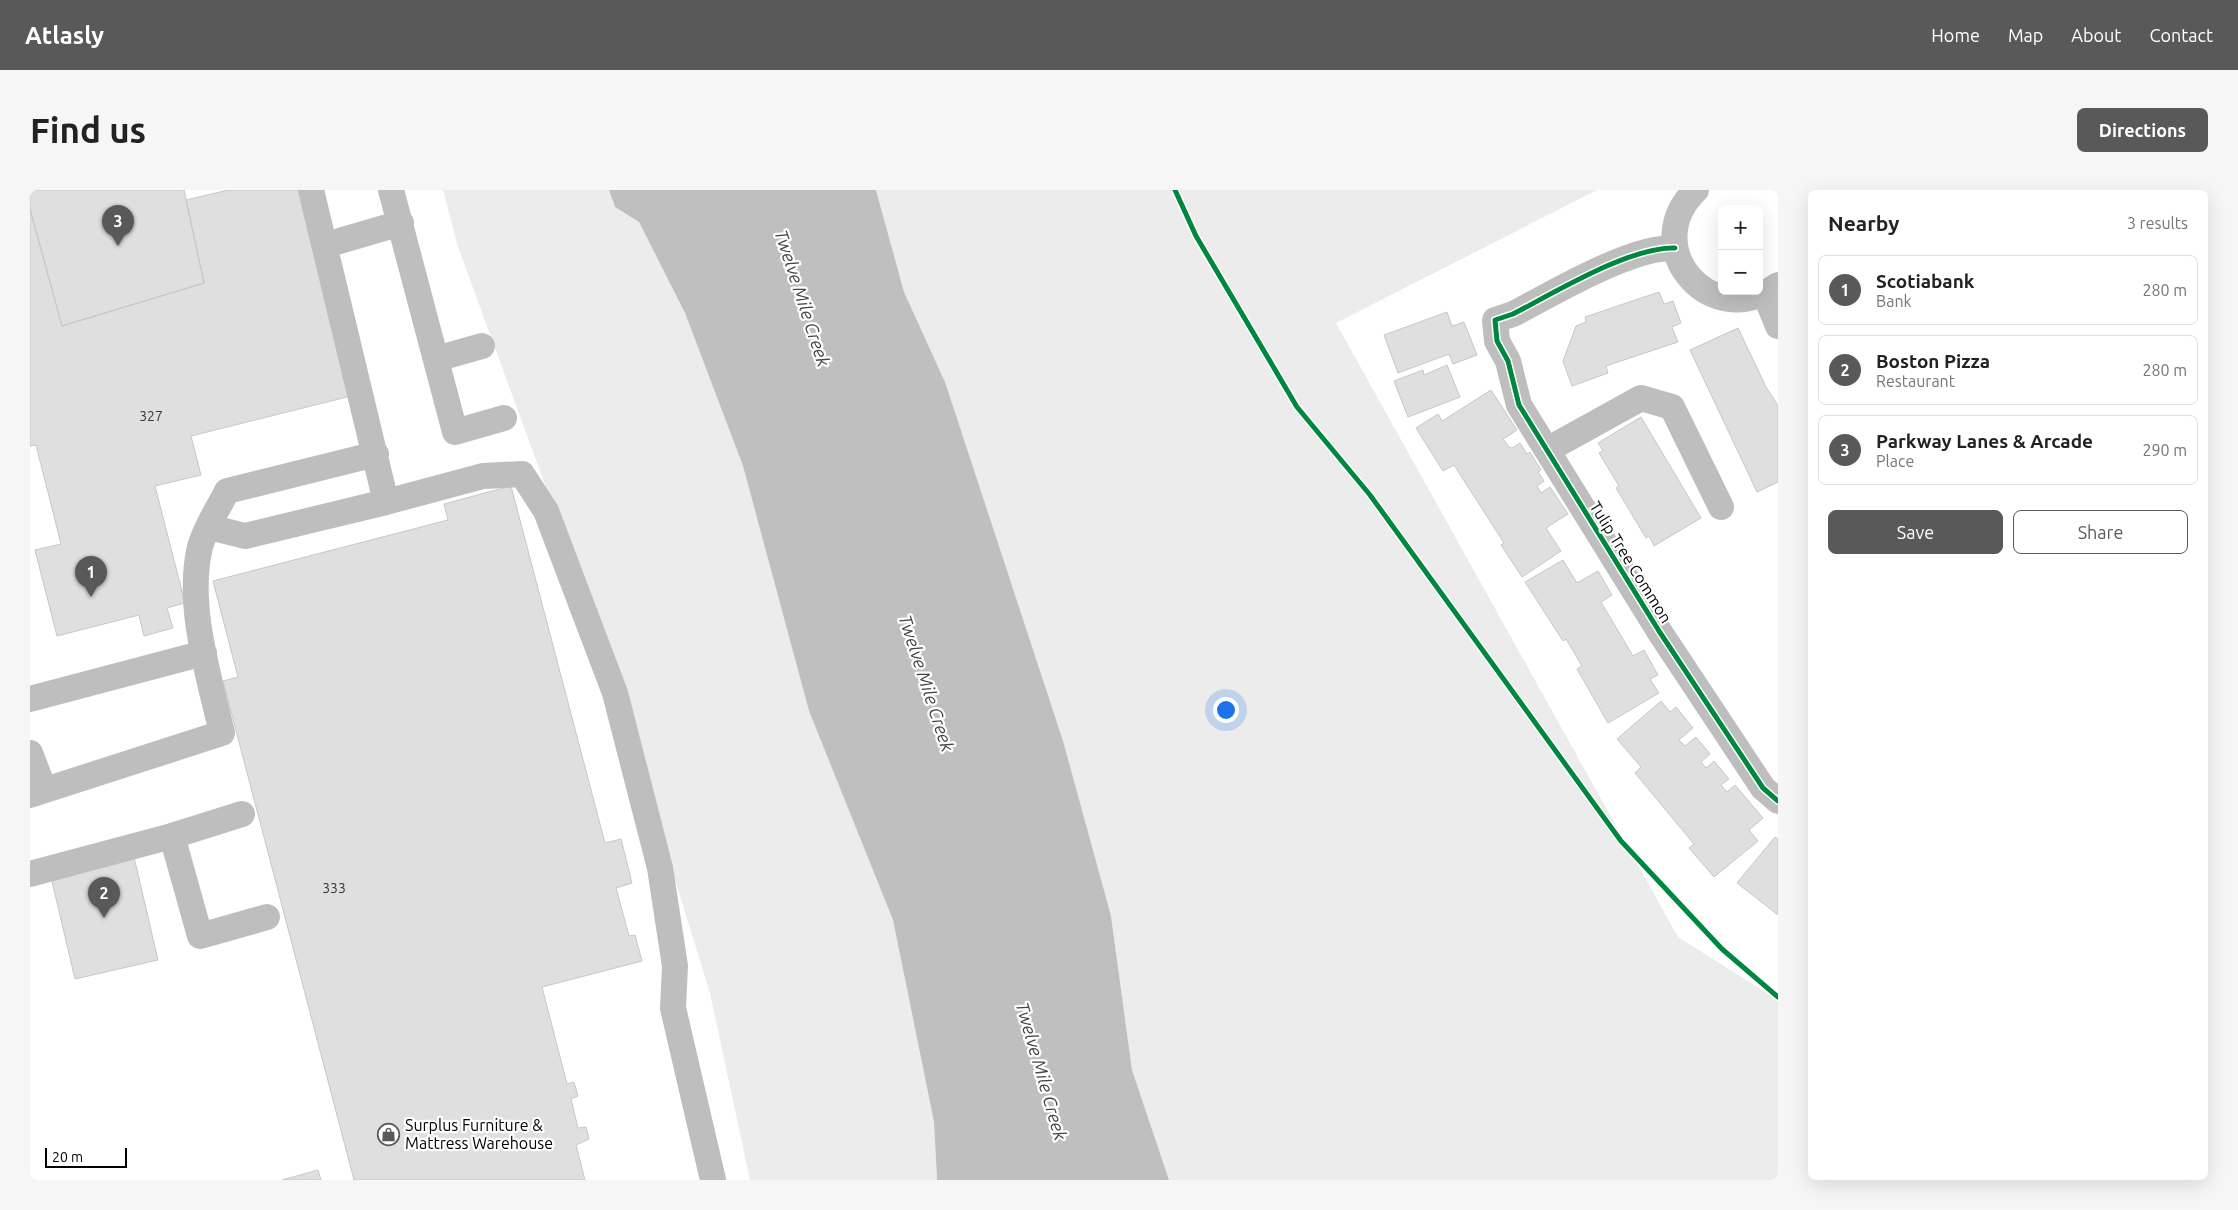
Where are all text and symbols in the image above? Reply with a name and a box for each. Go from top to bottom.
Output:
text: Atlasly [25,22,104,49]
text: Home [1931,25,1980,45]
text: Map [2008,25,2043,45]
text: About [2071,25,2121,45]
text: Contact [2149,25,2213,45]
button: Directions [2077,108,2208,152]
text: Find us [30,110,146,150]
pin: 3 [102,205,134,246]
map controls [1718,205,1763,295]
button: + [1718,205,1763,250]
text: Nearby [1828,211,1899,235]
text: 3 results [2127,214,2188,232]
water label: Twelve Mile Creek [771,227,835,370]
button: − [1718,250,1763,295]
text: Scotiabank [1876,270,1974,292]
text: 1 [1840,281,1850,299]
text: 280 m [2142,281,2187,299]
text: Bank [1876,292,1912,310]
text: Boston Pizza [1876,350,1990,372]
text: 2 [1840,361,1850,379]
text: 280 m [2142,361,2187,379]
text: Restaurant [1876,372,1955,390]
house number: 327 [139,408,163,424]
text: Parkway Lanes & Arcade [1876,430,2093,452]
text: 3 [1840,441,1850,459]
text: 290 m [2142,441,2187,459]
text: Place [1876,452,1914,470]
street label: Tulip Tree Common [1586,498,1676,626]
button: Save [1828,510,2003,554]
button: Share [2013,510,2188,554]
pin: 1 [75,556,107,597]
water label: Twelve Mile Creek [895,612,959,755]
your location [1213,697,1239,723]
pin: 2 [88,877,120,918]
house number: 333 [322,880,346,896]
water label: Twelve Mile Creek [1013,1000,1071,1143]
place label: Surplus Furniture & Mattress Warehouse [405,1116,553,1152]
shop icon: Surplus Furniture & Mattress Warehouse [377,1122,401,1146]
scale bar [45,1145,128,1168]
text: 20 m [52,1149,83,1165]

